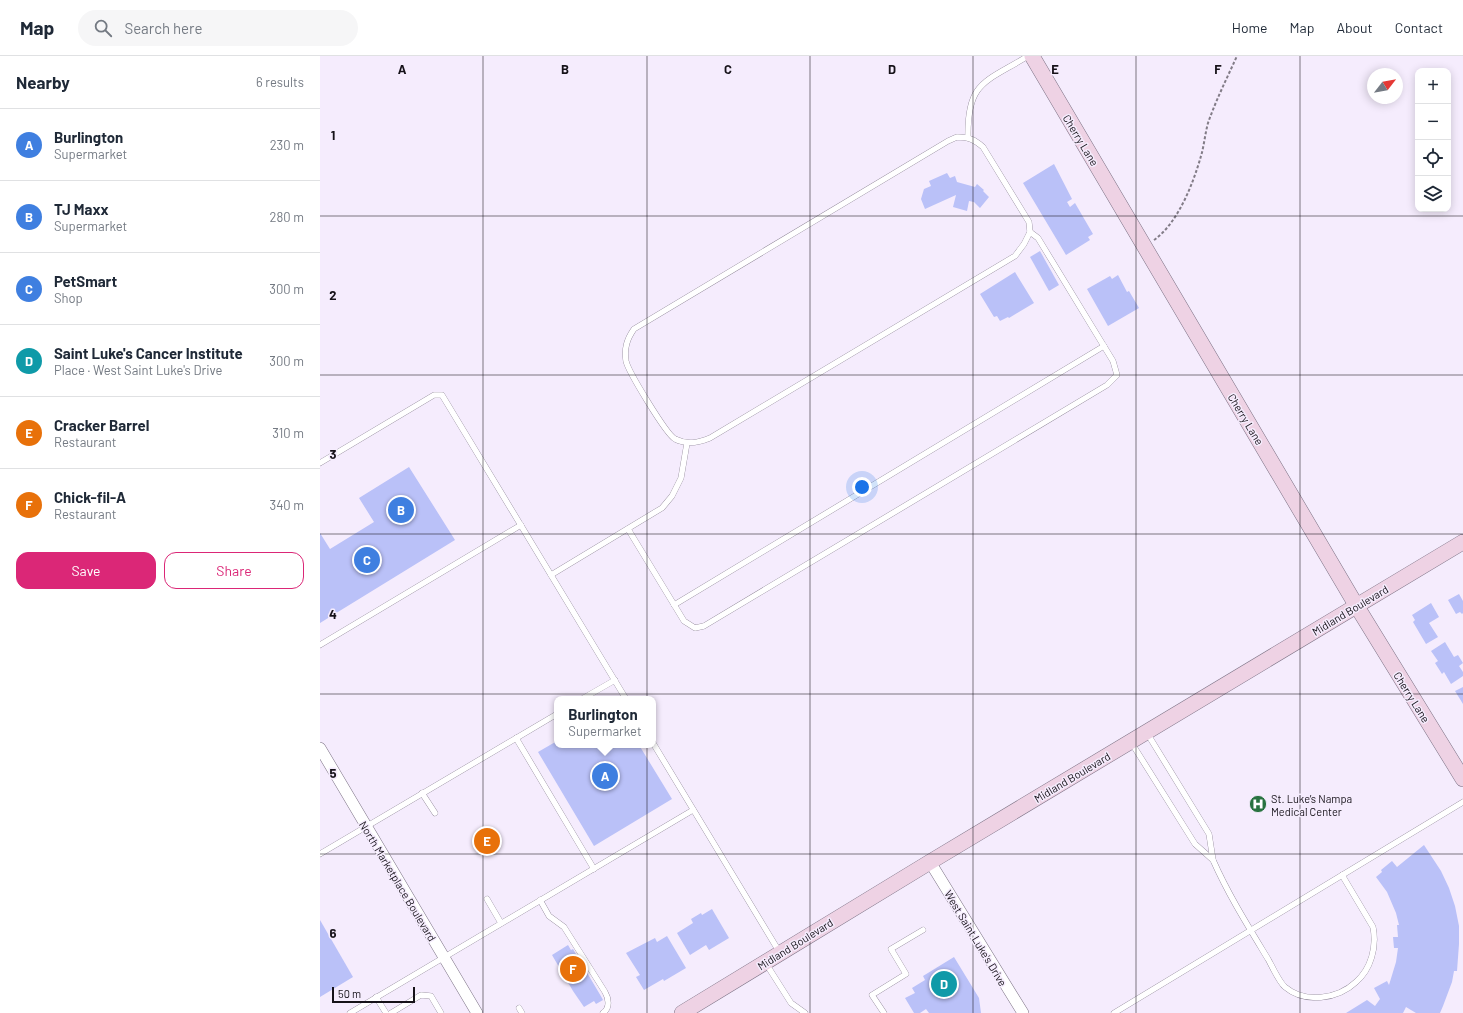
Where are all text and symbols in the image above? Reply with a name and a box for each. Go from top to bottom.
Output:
search box [78,10,358,46]
text: Map [20,16,54,39]
icon: search [92,17,114,39]
text: Search here [124,19,202,37]
text: Home [1232,19,1268,36]
text: Map [1290,19,1314,36]
text: About [1336,19,1373,36]
text: Contact [1395,19,1443,36]
text: A [398,61,407,77]
text: B [561,61,569,77]
text: C [724,61,732,77]
text: D [888,61,896,77]
text: E [1051,61,1059,77]
text: F [1214,61,1222,77]
north arrow [1367,68,1403,104]
map controls [1415,68,1451,212]
button: + [1415,68,1451,104]
text: Nearby [16,72,70,92]
text: 6 results [256,74,304,90]
button: − [1415,104,1451,140]
street label: Cherry Lane [1061,112,1101,168]
text: 1 [331,127,335,143]
text: Burlington [54,128,123,146]
text: A [25,137,33,153]
text: 230 m [270,137,304,153]
button: locate [1415,140,1451,176]
text: Supermarket [54,146,127,162]
button: layers [1415,176,1451,212]
text: TJ Maxx [54,200,109,218]
text: B [25,209,33,225]
text: 280 m [270,209,304,225]
text: Supermarket [54,218,127,234]
text: PetSmart [54,272,117,290]
text: C [25,281,33,297]
text: 300 m [269,281,304,297]
text: 2 [329,287,337,303]
text: Shop [54,290,83,306]
text: Saint Luke's Cancer Institute [54,344,243,362]
text: D [25,353,33,369]
text: 300 m [269,353,304,369]
text: Place · West Saint Luke's Drive [54,362,222,378]
street label: Cherry Lane [1226,391,1266,447]
text: Cracker Barrel [54,416,149,434]
text: E [25,425,33,441]
text: 310 m [272,425,304,441]
text: Restaurant [54,434,116,450]
text: 3 [329,446,337,462]
your location [852,477,872,497]
text: Chick-fil-A [54,488,126,506]
pin: B [388,495,414,525]
text: F [25,497,33,513]
text: 340 m [269,497,304,513]
text: Restaurant [54,506,116,522]
pin: C [354,545,380,575]
button: Save [16,552,156,589]
button: Share [164,552,304,589]
street label: Midland Boulevard [1310,582,1390,638]
text: 4 [329,606,337,622]
street label: Cherry Lane [1391,669,1433,725]
popup [554,696,656,748]
text: Burlington [568,705,638,723]
text: Supermarket [568,723,642,739]
street label: Midland Boulevard [1032,749,1112,805]
pin: A [592,761,618,791]
text: 5 [329,765,337,781]
place label: St. Luke’s Nampa Medical Center [1271,792,1352,818]
hospital icon: St. Luke’s Nampa Medical Center [1248,794,1268,814]
street label: North Marketplace Boulevard [357,819,439,943]
pin: E [474,826,500,856]
street label: West Saint Luke's Drive [942,888,1010,988]
street label: Midland Boulevard [755,916,835,972]
text: 6 [330,925,337,941]
pin: F [560,954,586,984]
pin: D [931,969,957,999]
scale bar [332,985,415,1004]
text: 50 m [338,987,361,1000]

